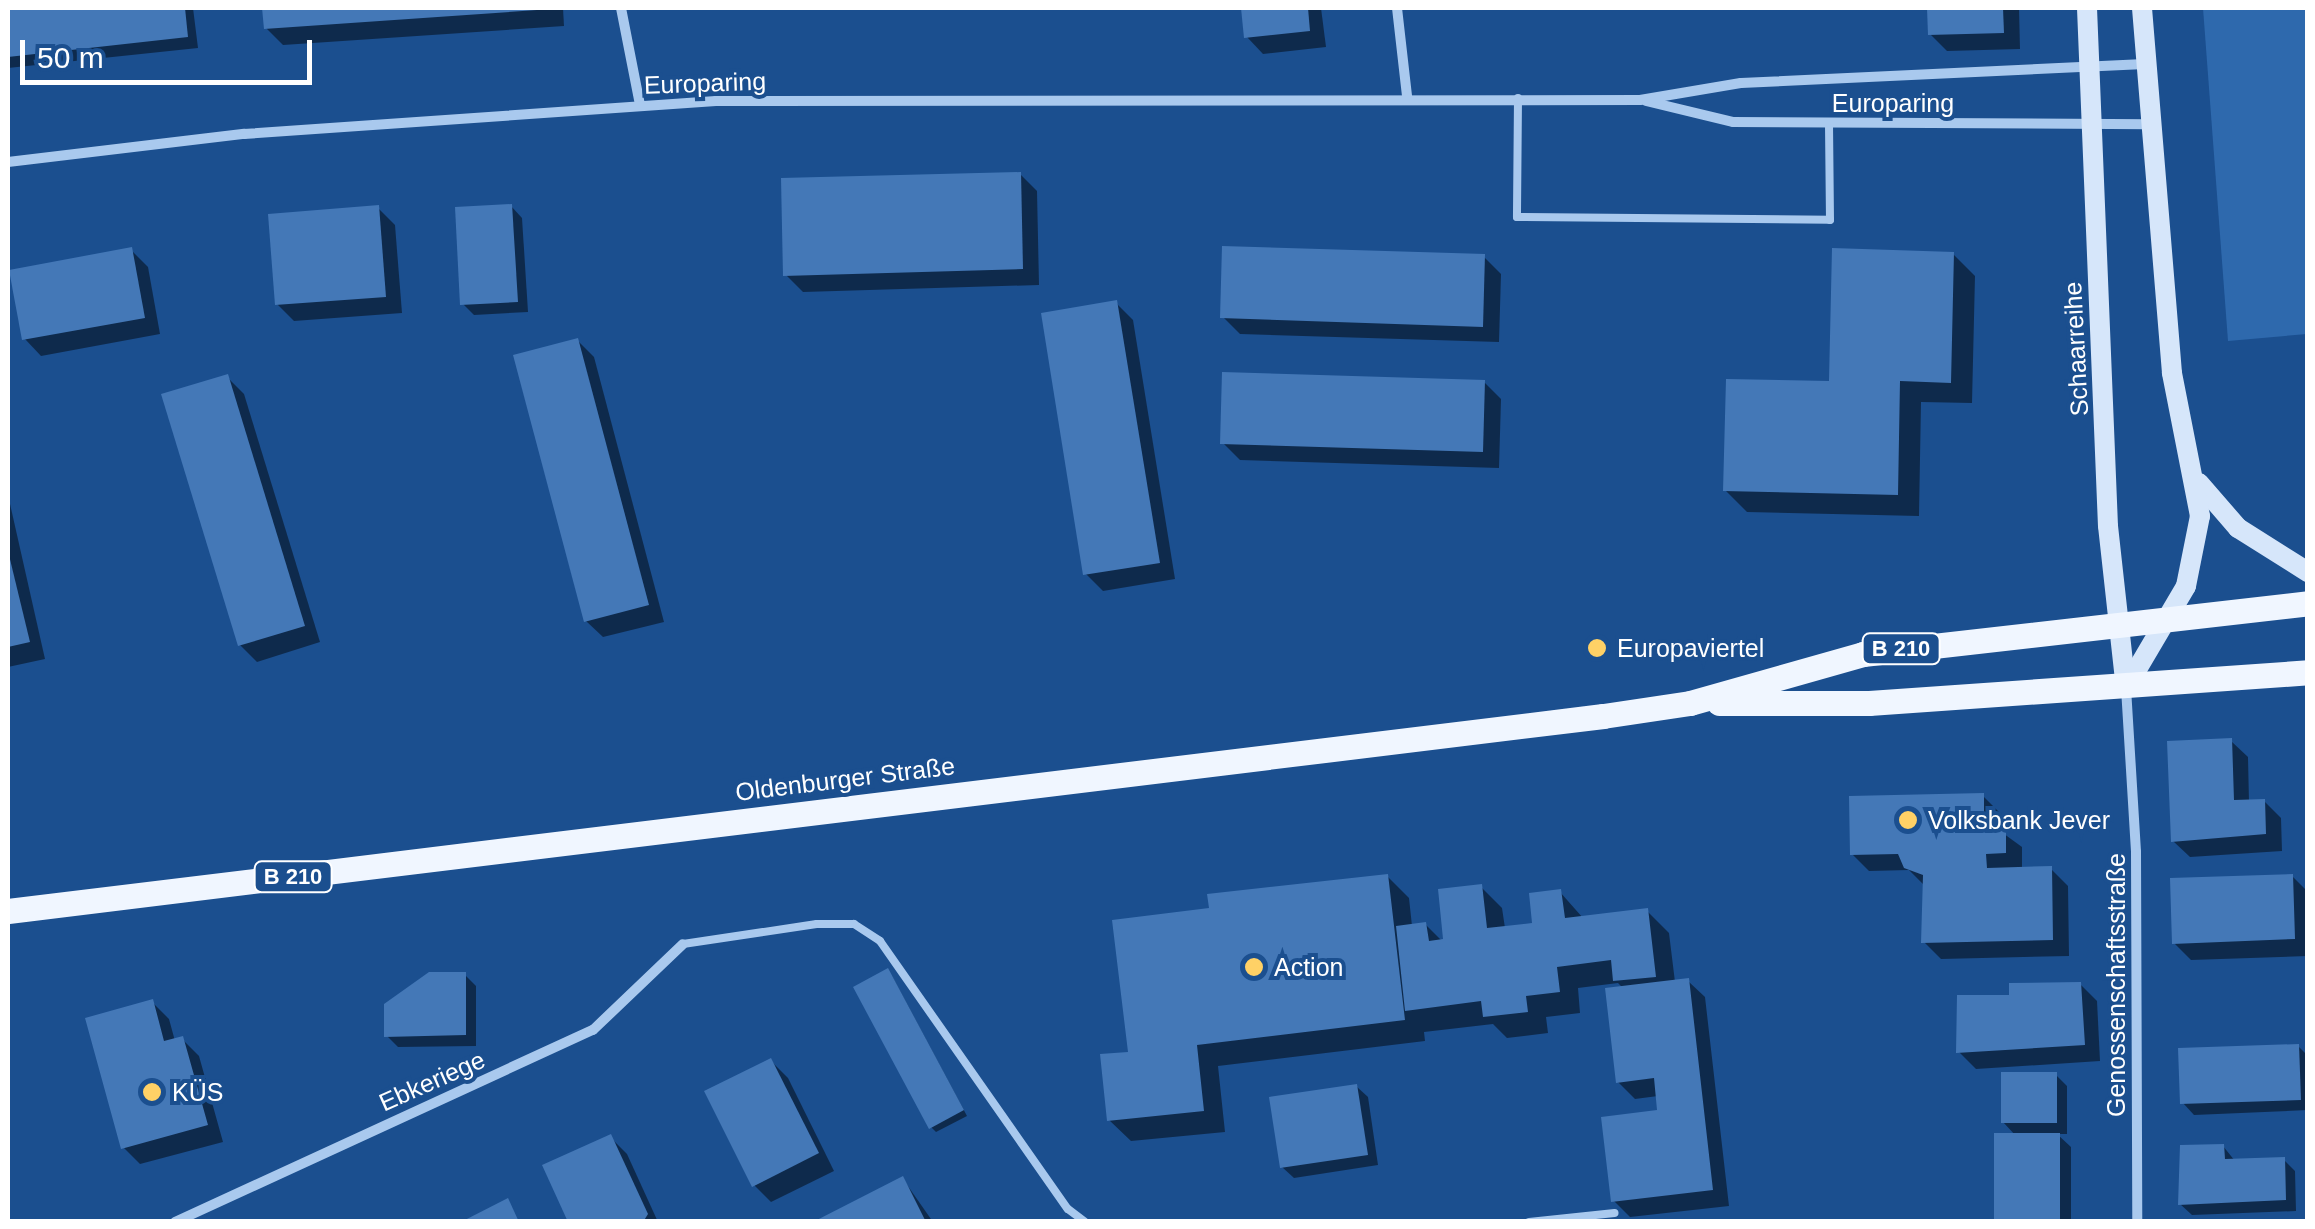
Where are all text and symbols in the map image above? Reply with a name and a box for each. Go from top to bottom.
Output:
scale bar [25,20,318,82]
text: 50 m [37,41,104,74]
street label: Europaring [643,66,767,100]
street label: Europaring [1832,88,1954,118]
street label: Schaarreihe [2057,281,2095,417]
road number: B 210 [1861,632,1941,666]
place label: Europaviertel [1617,633,1764,663]
marker: Europaviertel [1586,637,1608,659]
street label: Oldenburger Straße [734,751,956,807]
place label: Volksbank Jever [1928,805,2110,835]
marker: Volksbank Jever [1897,809,1919,831]
street label: Genossenschaftsstraße [2101,853,2131,1117]
road number: B 210 [253,860,333,894]
place label: Action [1274,952,1343,982]
marker: Action [1243,956,1265,978]
street label: Ebkeriege [374,1044,490,1118]
place label: KÜS [172,1077,223,1107]
marker: KÜS [141,1081,163,1103]

